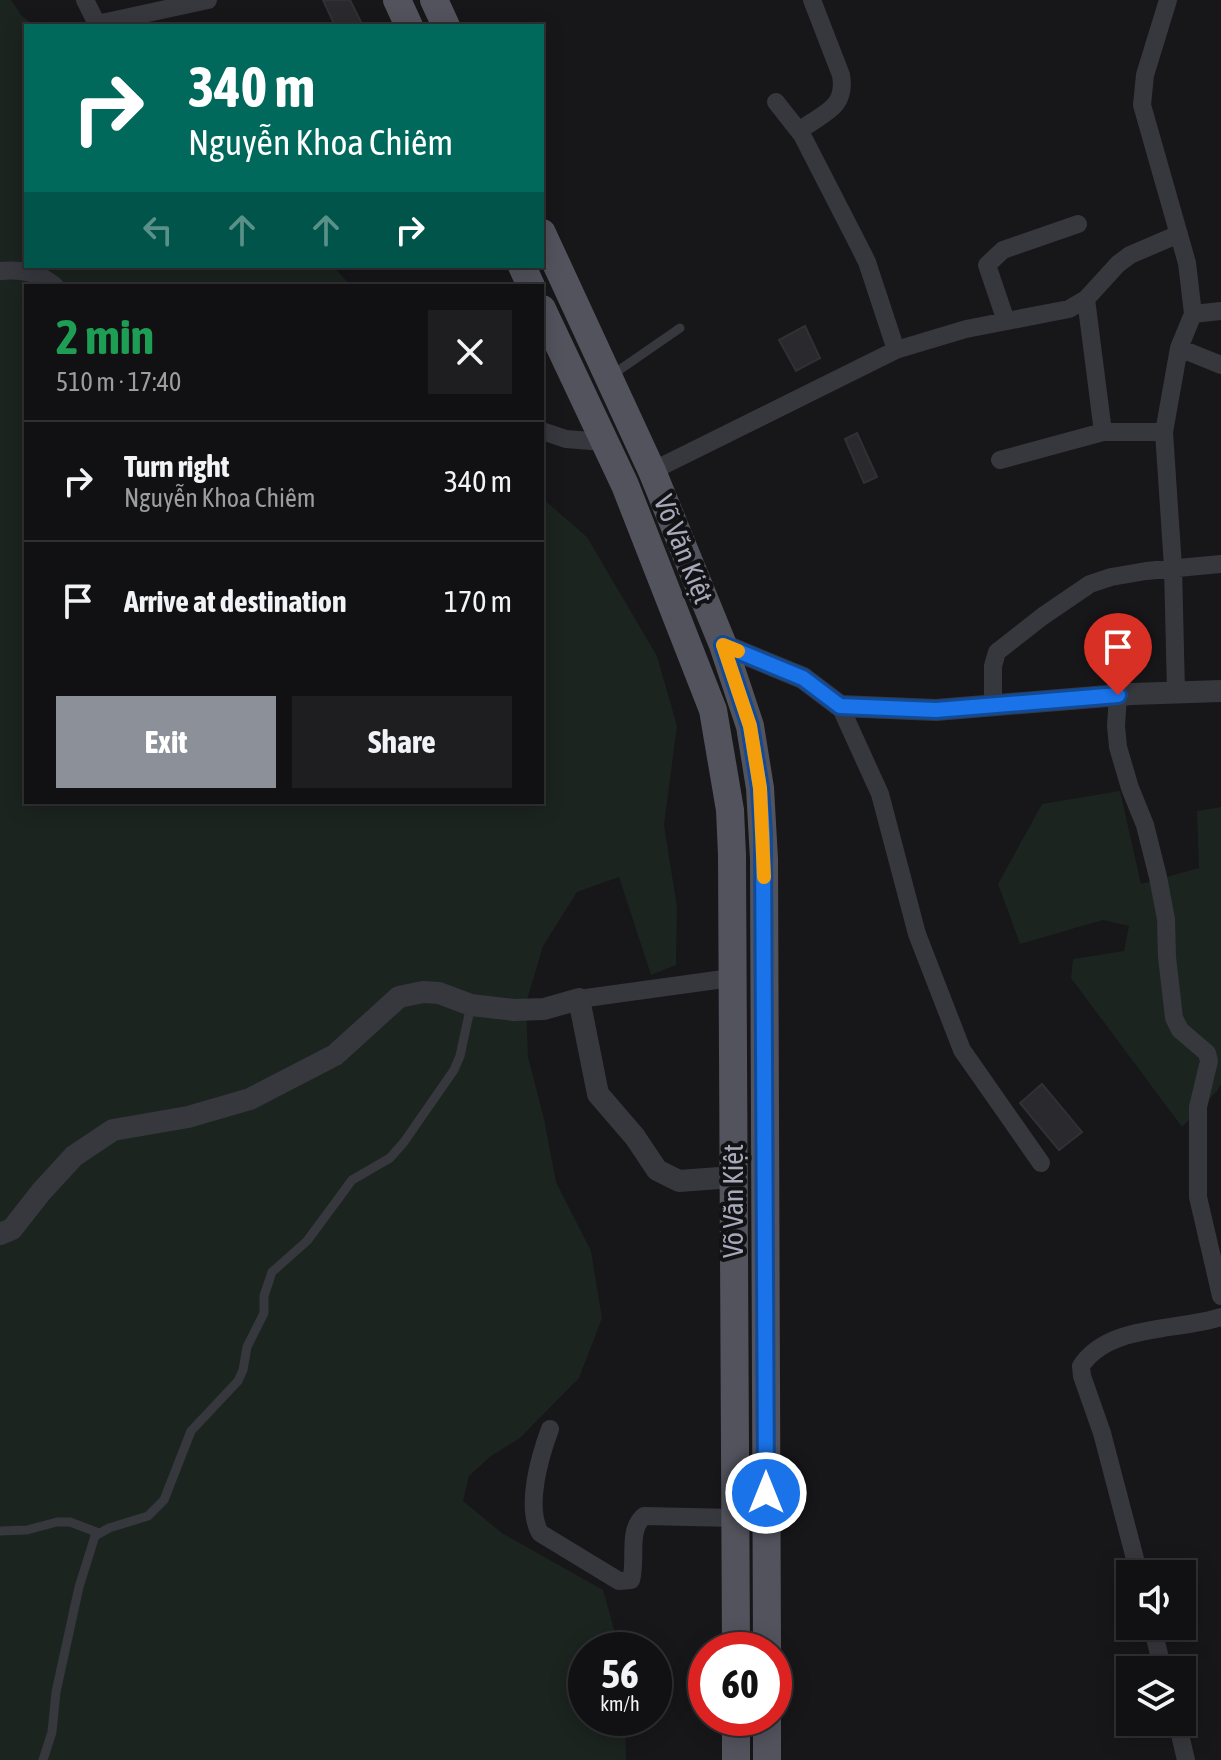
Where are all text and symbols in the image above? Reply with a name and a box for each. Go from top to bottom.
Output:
text: 340 m [188,55,315,119]
icon: right [56,56,160,160]
text: Nguyễn Khoa Chiêm [188,121,453,163]
icon: left [136,208,180,252]
icon: ahead [220,208,264,252]
icon: ahead [304,208,348,252]
icon: right [388,208,432,252]
text: 2 min [56,309,154,364]
button: close [428,310,512,394]
text: 510 m · 17:40 [56,367,181,397]
text: Turn right [124,449,230,483]
icon: right [56,459,100,503]
text: 340 m [444,464,512,498]
text: Nguyễn Khoa Chiêm [124,483,316,513]
street label: Võ Văn Kiệt [648,490,720,608]
icon: arrive [56,579,100,623]
text: Arrive at destination [124,584,346,618]
text: 170 m [444,584,512,618]
pin [1084,613,1152,695]
icon: arrive [1096,625,1140,669]
button: Exit [56,696,276,788]
button: Share [292,696,512,788]
street label: Võ Văn Kiệt [717,1144,749,1258]
position arrow [724,1451,808,1535]
map controls [1116,1560,1196,1736]
button: sound [1116,1560,1196,1640]
speed limit sign: 60 [688,1632,792,1736]
text: 56 [601,1651,639,1696]
button: layers [1116,1656,1196,1736]
text: km/h [600,1692,640,1715]

